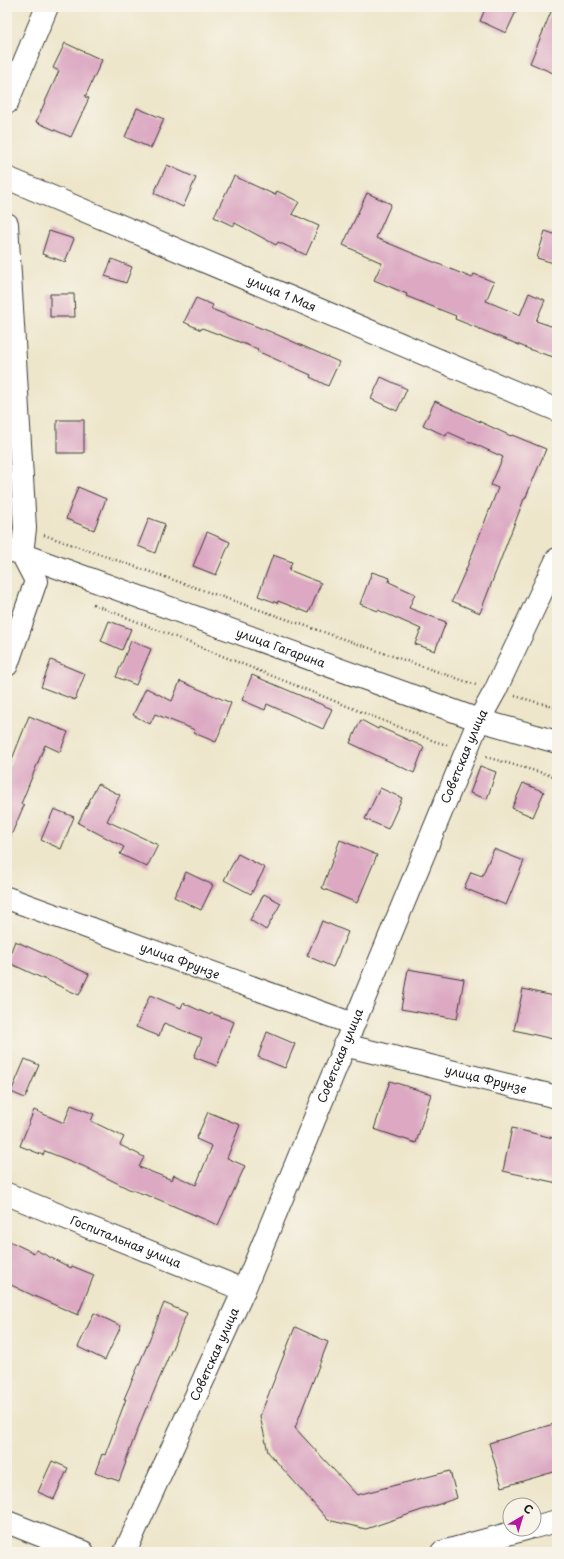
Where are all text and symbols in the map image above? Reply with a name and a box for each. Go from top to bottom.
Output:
street label: улица 1 Мая [245,270,319,315]
street label: улица Гагарина [234,623,329,672]
street label: Советская улица [436,705,492,806]
street label: улица Фрунзе [138,937,222,983]
street label: Советская улица [312,1005,367,1106]
street label: улица Фрунзе [443,1060,529,1097]
street label: Госпитальная улица [68,1211,185,1272]
street label: Советская улица [185,1304,243,1404]
north arrow [502,1497,542,1537]
text: С [520,1499,537,1518]

